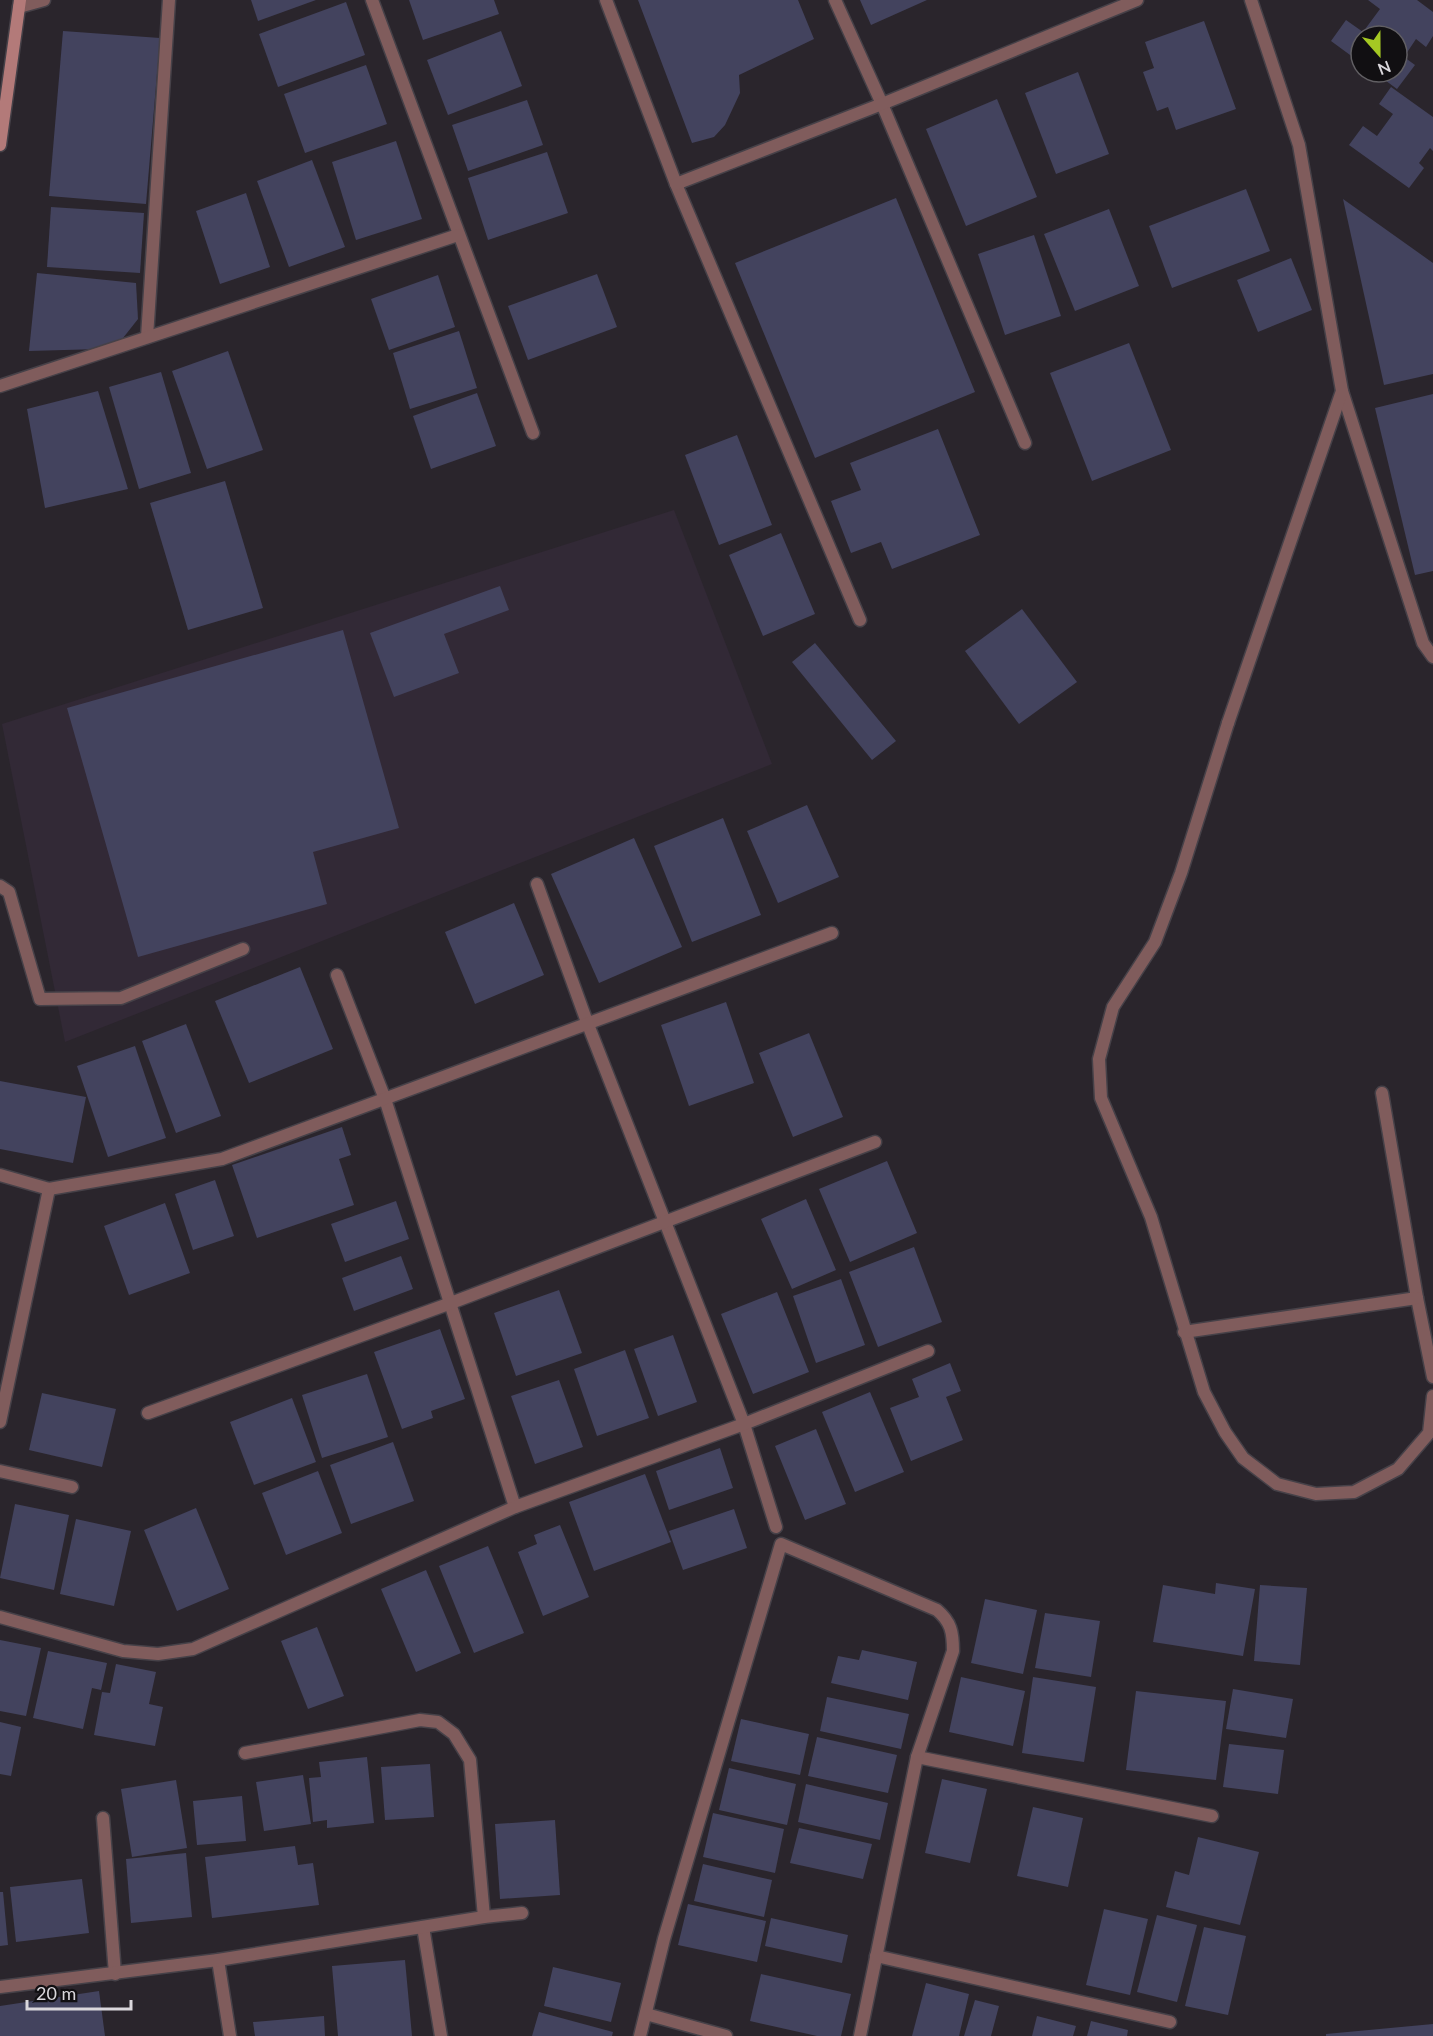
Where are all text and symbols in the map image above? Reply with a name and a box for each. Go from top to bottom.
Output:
north arrow [1349,24,1409,84]
text: N [1375,57,1394,80]
scale bar [27,1973,130,2011]
text: 20 m [36,1982,76,2004]

